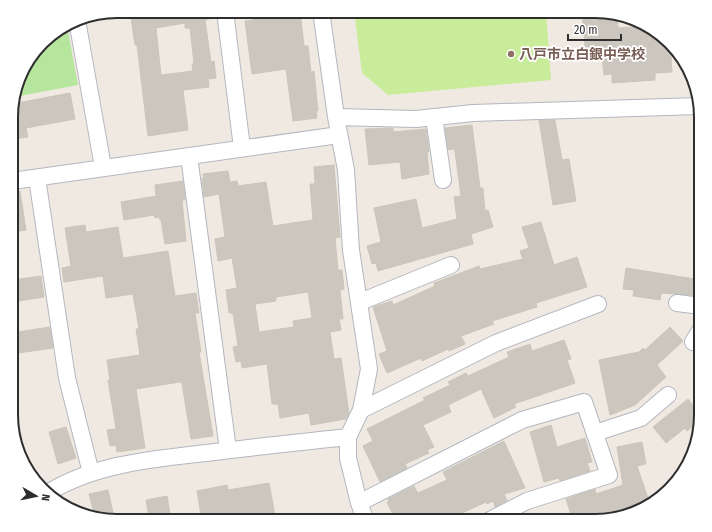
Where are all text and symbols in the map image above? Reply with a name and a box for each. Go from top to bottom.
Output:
scale bar [568,16,621,42]
text: 20 m [574,23,598,37]
place label: 八戸市立白銀中学校 [519,46,645,63]
marker: 八戸市立白銀中学校 [506,49,516,59]
north arrow [16,476,56,516]
text: N [38,493,52,502]

